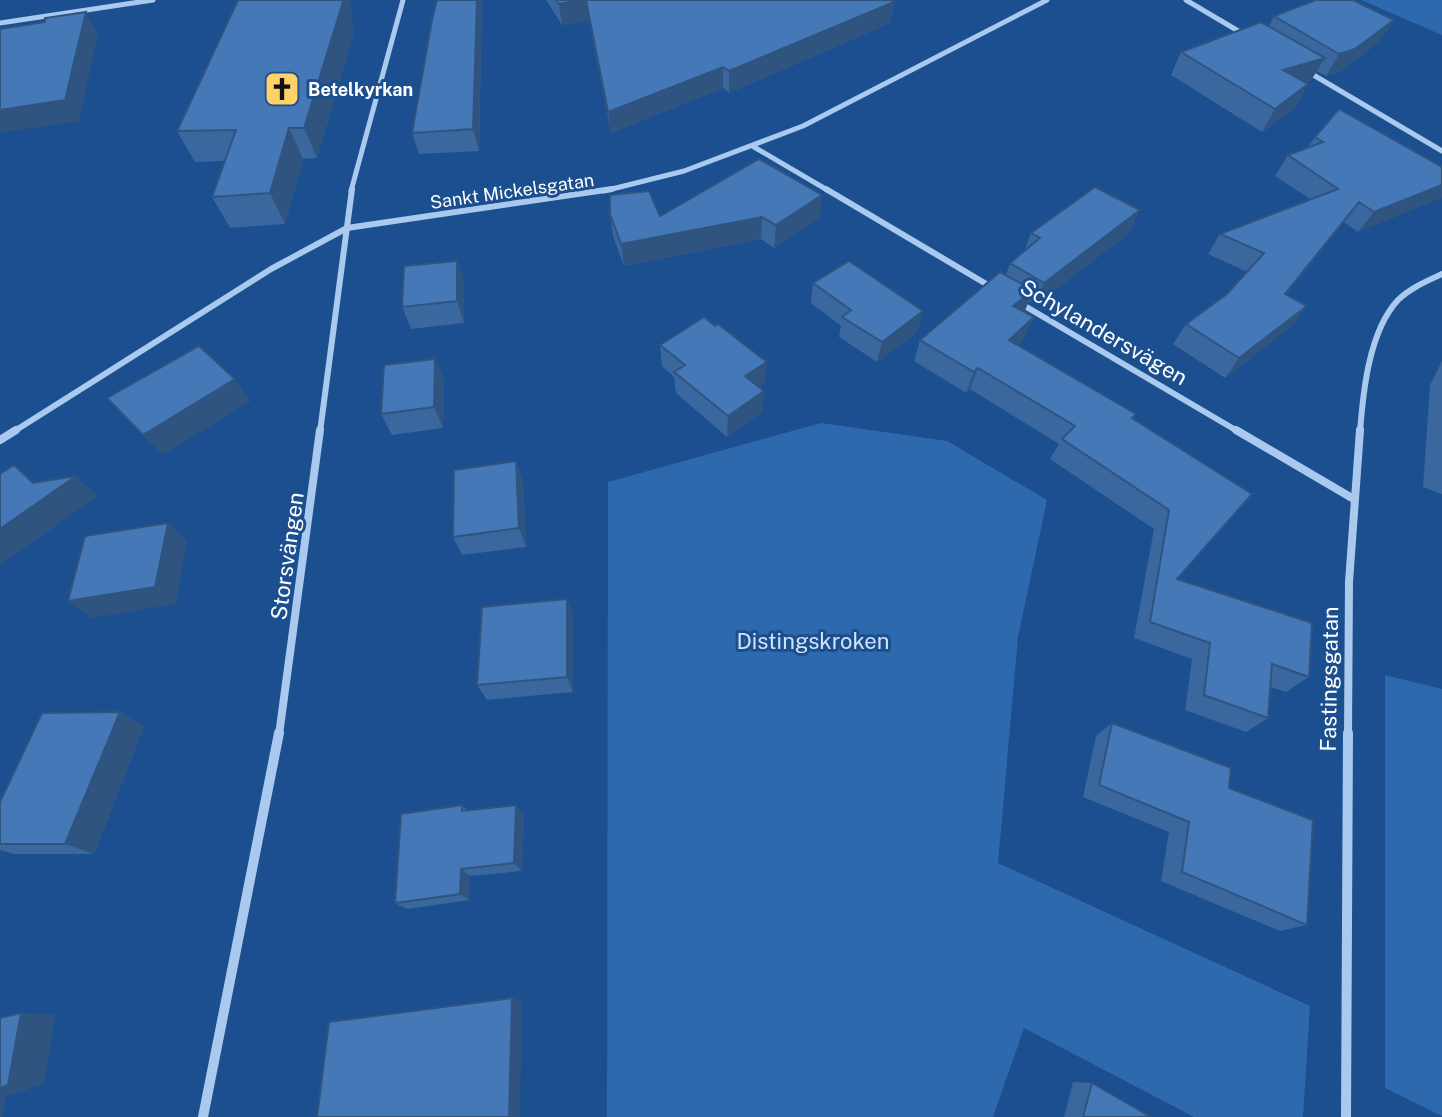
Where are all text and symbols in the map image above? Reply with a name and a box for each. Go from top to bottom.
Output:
church icon: Betelkyrkan [263,70,301,108]
place label: Betelkyrkan [308,79,413,100]
street label: Sankt Mickelsgatan [429,169,595,213]
street label: Schylandersvägen [1016,274,1192,390]
street label: Storsvängen [265,490,309,622]
street label: Fastingsgatan [1315,606,1343,752]
park label: Distingskroken [736,628,890,654]

